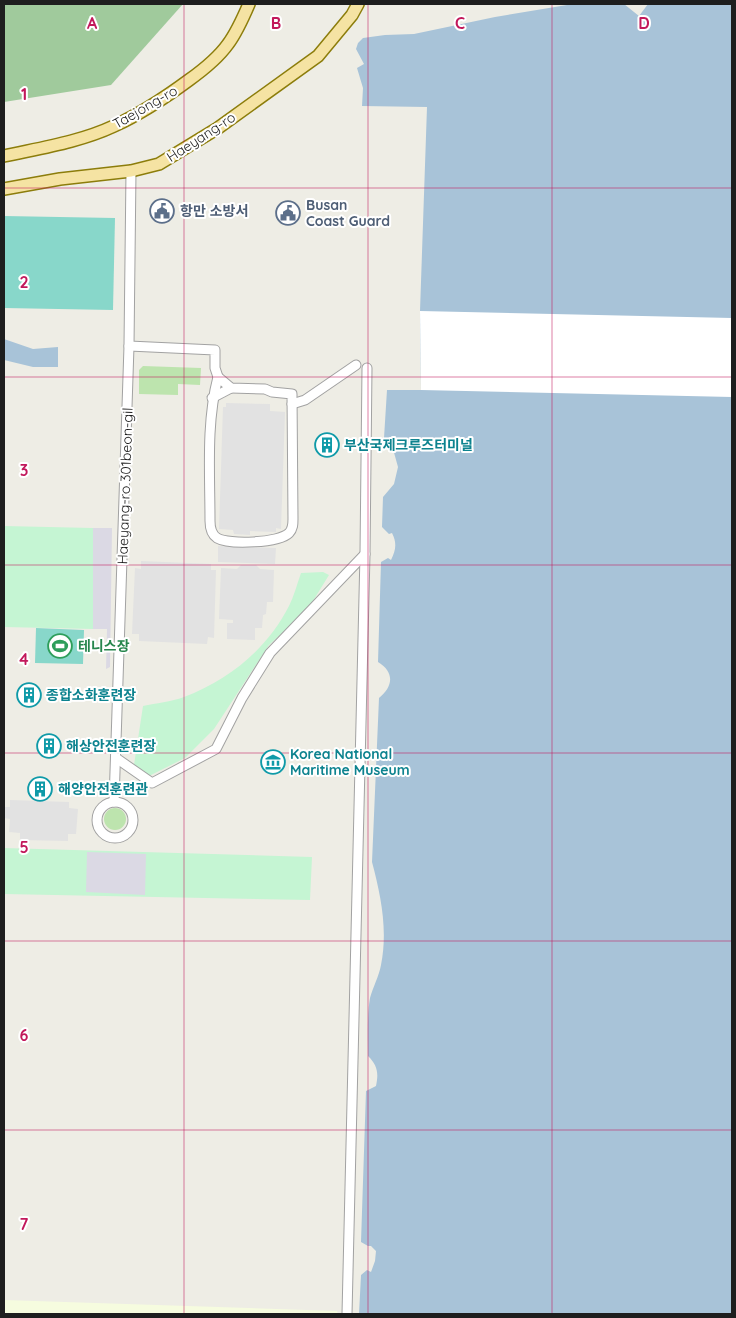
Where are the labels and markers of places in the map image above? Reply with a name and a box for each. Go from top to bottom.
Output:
place label: Busan Coast Guard [306,196,390,230]
public building icon: 항만 소방서 [149,198,175,224]
public building icon: Busan Coast Guard [275,200,301,226]
place label: 항만 소방서 [180,202,248,220]
building icon: 부산국제크루즈터미널 [314,432,340,458]
place label: 부산국제크루즈터미널 [344,436,473,454]
sports icon: 테니스장 [47,633,73,659]
place label: 테니스장 [78,637,130,655]
building icon: 종합소화훈련장 [16,682,42,708]
place label: 종합소화훈련장 [46,686,136,704]
building icon: 해상안전훈련장 [36,733,62,759]
place label: 해상안전훈련장 [66,737,156,755]
place label: Korea National Maritime Museum [290,745,410,779]
museum icon: Korea National Maritime Museum [260,749,286,775]
building icon: 해양안전훈련관 [27,776,53,802]
place label: 해양안전훈련관 [58,780,148,798]

